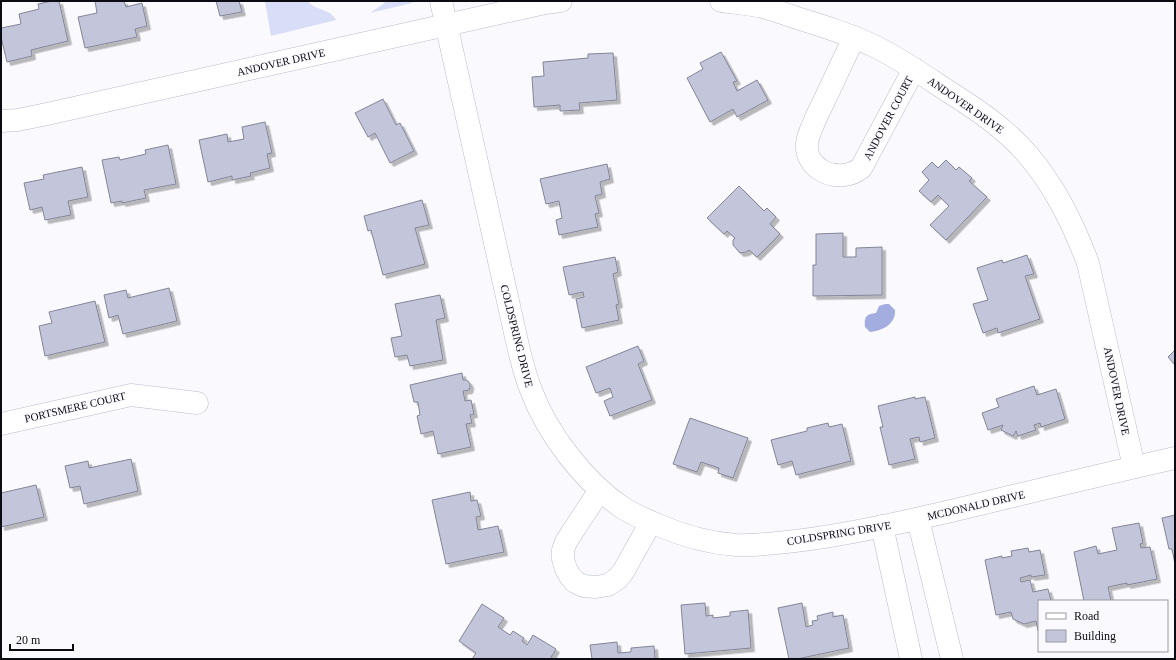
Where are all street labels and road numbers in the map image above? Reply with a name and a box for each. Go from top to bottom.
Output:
street label: ANDOVER DRIVE [236,46,327,78]
street label: ANDOVER COURT [861,74,915,162]
street label: ANDOVER DRIVE [926,74,1007,136]
street label: COLDSPRING DRIVE [498,283,536,389]
street label: ANDOVER DRIVE [1102,346,1132,437]
street label: PORTSMERE COURT [23,389,127,424]
street label: MCDONALD DRIVE [926,488,1026,522]
street label: COLDSPRING DRIVE [786,519,892,547]

